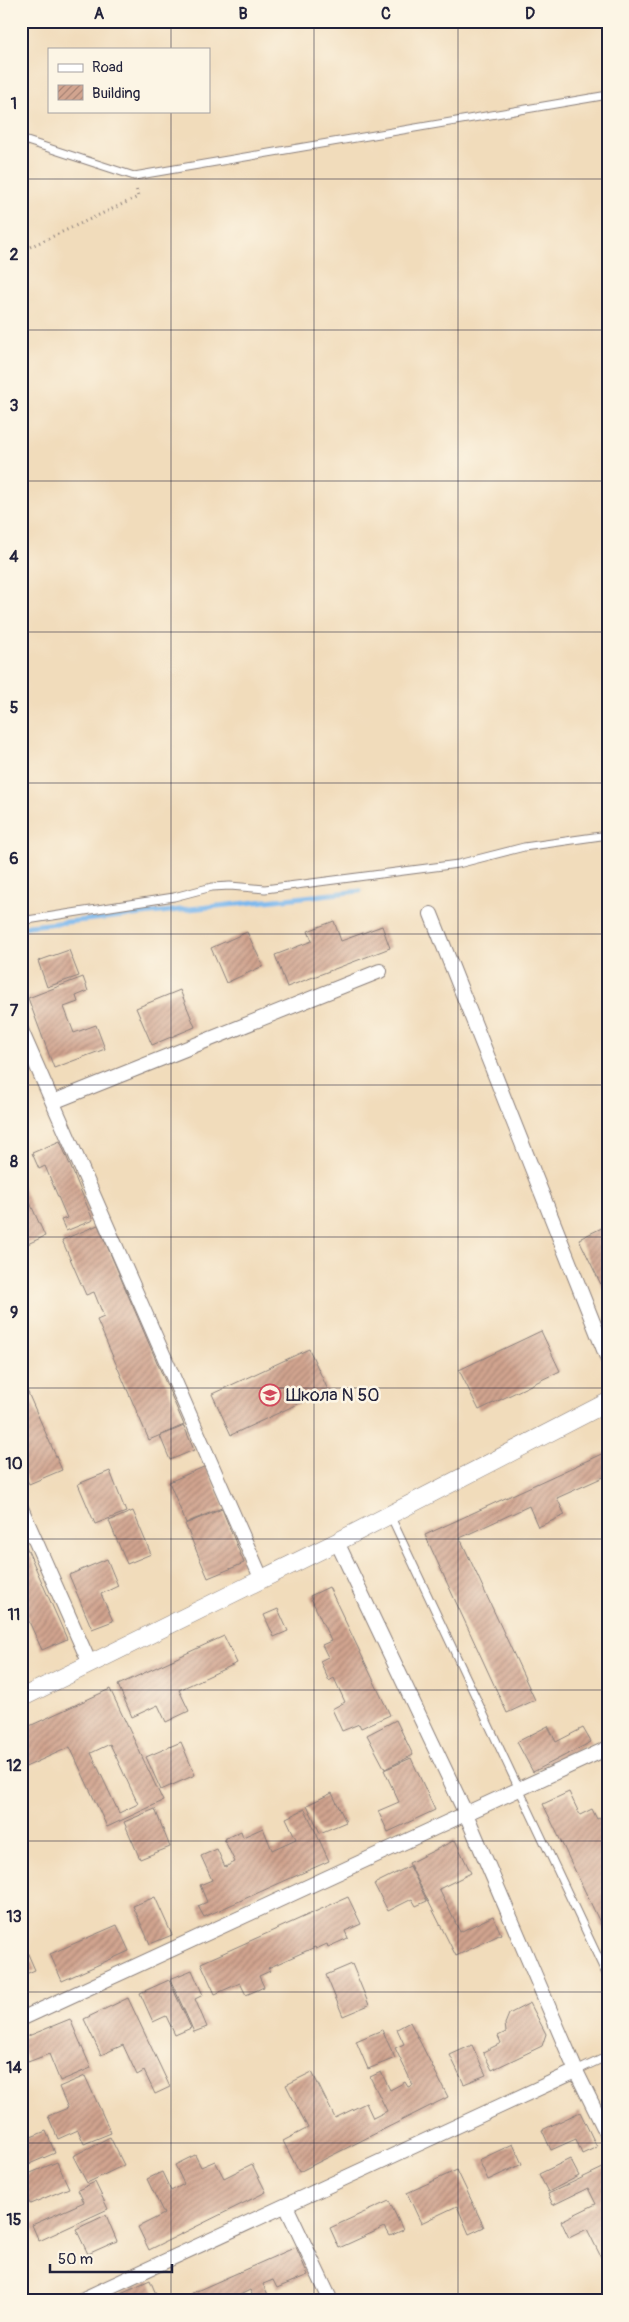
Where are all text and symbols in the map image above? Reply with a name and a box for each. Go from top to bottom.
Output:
text: A [94,4,105,24]
text: B [238,4,248,24]
text: C [381,4,391,24]
text: D [525,4,535,24]
legend [48,48,210,112]
text: Road [92,58,123,77]
text: Building [92,84,140,103]
text: 1 [11,94,17,114]
text: 2 [10,245,19,265]
text: 3 [10,396,19,416]
text: 4 [9,547,19,567]
text: 5 [10,698,19,718]
text: 6 [9,849,19,869]
text: 7 [10,1001,19,1021]
text: 8 [10,1152,18,1172]
text: 9 [10,1303,18,1323]
school or university icon: Школа N 50 [258,1383,282,1407]
place label: Школа N 50 [286,1384,380,1407]
text: 10 [5,1454,23,1474]
text: 11 [8,1605,20,1625]
text: 12 [6,1756,22,1776]
text: 13 [6,1907,22,1927]
text: 14 [6,2058,22,2078]
text: 15 [7,2210,22,2230]
scale bar [50,2242,172,2274]
text: 50 m [58,2250,93,2269]

